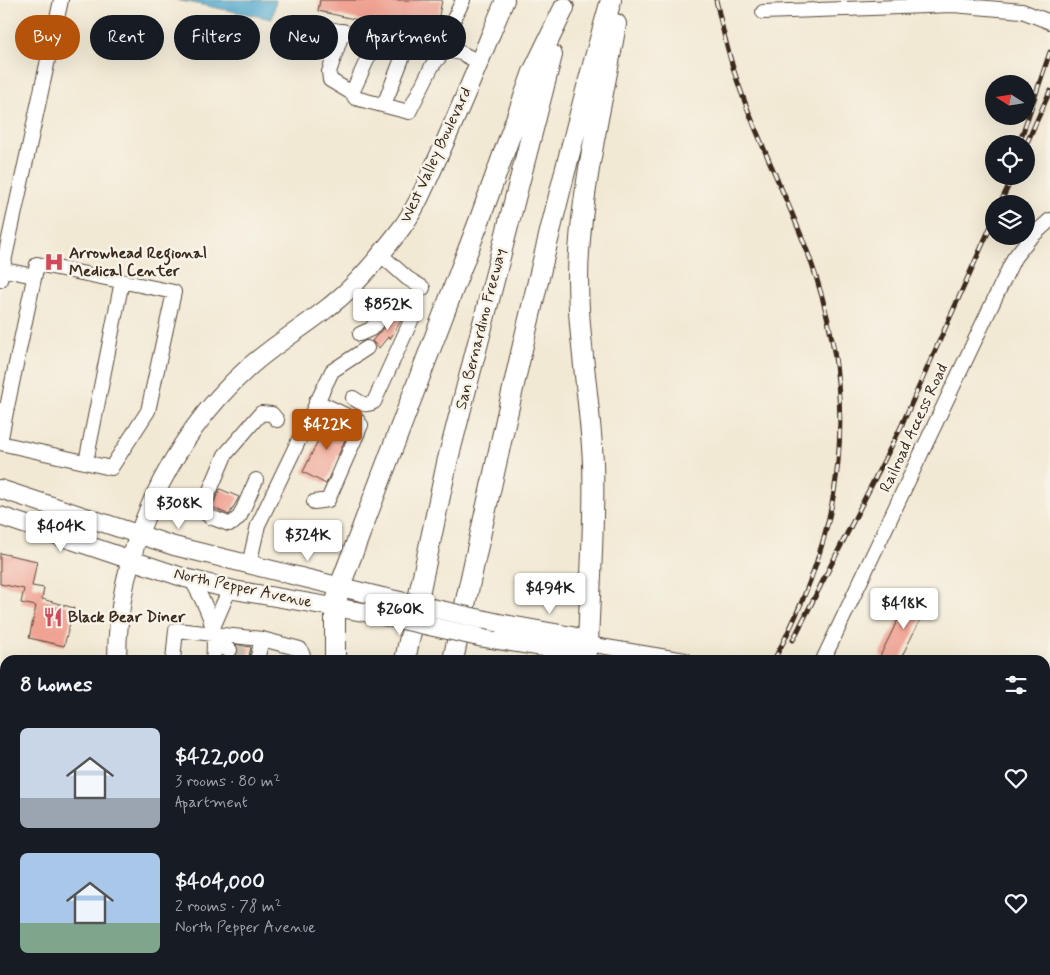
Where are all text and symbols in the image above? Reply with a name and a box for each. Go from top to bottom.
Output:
chip: Buy [15,15,80,60]
chip: Rent [90,15,164,60]
chip: Filters [174,15,260,60]
chip: New [270,15,338,60]
chip: Apartment [348,15,466,60]
north arrow [985,75,1035,125]
map controls [985,75,1035,245]
street label: West Valley Boulevard [395,84,477,226]
button: locate [985,135,1035,185]
button: layers [985,195,1035,245]
place label: Arrowhead Regional Medical Center [69,243,207,282]
street label: San Bernardino Freeway [451,246,511,412]
hospital icon: Arrowhead Regional Medical Center [43,251,65,273]
pin: $852K [353,288,423,331]
text: $852K [364,294,412,315]
street label: Railroad Access Road [875,360,953,496]
pin: $422K [292,408,362,451]
text: $422K [303,414,351,435]
pin: $308K [144,488,214,530]
text: $308K [156,493,202,514]
pin: $404K [26,510,96,553]
text: $404K [37,516,85,537]
pin: $324K [273,520,343,562]
text: $324K [285,525,331,546]
street label: North Pepper Avenue [172,563,314,613]
pin: $494K [515,572,585,615]
text: $494K [526,578,574,599]
pin: $418K [869,588,939,630]
text: $418K [881,593,927,614]
pin: $260K [365,594,435,636]
text: $260K [376,599,424,620]
restaurant icon: Black Bear Diner [42,606,64,628]
place label: Black Bear Diner [68,607,186,628]
text: 8 homes [20,671,92,699]
icon: filters [1002,671,1030,699]
text: $422,000 [175,743,264,771]
icon: home [60,748,120,808]
icon: heart [1002,764,1030,792]
text: 3 rooms · 80 m² [175,771,281,792]
text: Apartment [175,792,248,813]
text: $404,000 [175,868,265,896]
icon: home [60,873,120,933]
icon: heart [1002,889,1030,917]
text: 2 rooms · 78 m² [175,896,282,917]
text: North Pepper Avenue [175,917,316,938]

